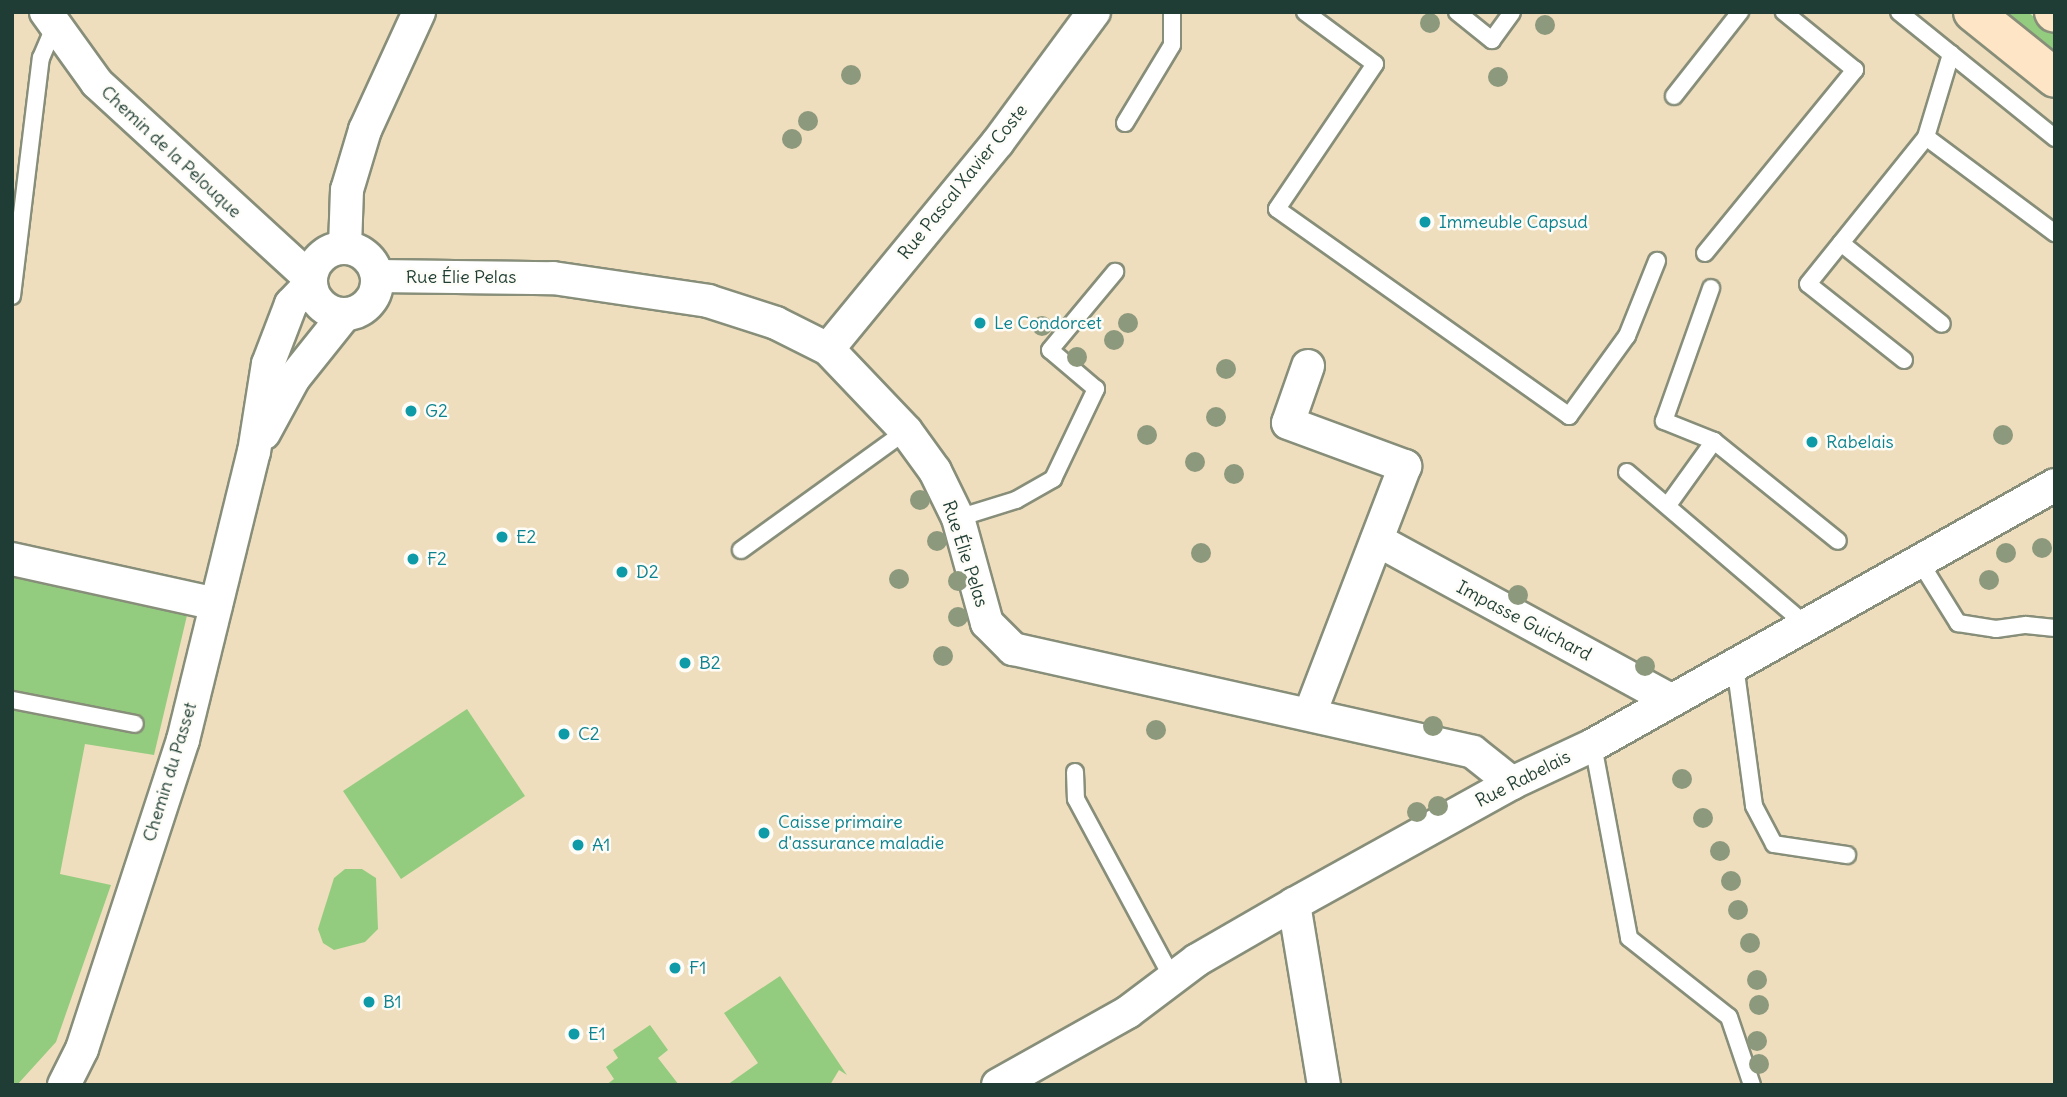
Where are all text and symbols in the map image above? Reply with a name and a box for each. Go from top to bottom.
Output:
street label: Chemin de la Pelouque [96,81,246,223]
street label: Rue Pascal Xavier Coste [894,100,1032,264]
place label: Immeuble Capsud [1439,211,1588,233]
marker: Immeuble Capsud [1417,214,1433,230]
street label: Rue Élie Pelas [406,266,516,288]
place label: Le Condorcet [994,312,1102,334]
marker: Le Condorcet [972,315,988,331]
place label: G2 [425,400,448,422]
marker: G2 [403,403,419,419]
place label: Rabelais [1826,431,1894,453]
marker: Rabelais [1804,434,1820,450]
street label: Rue Élie Pelas [938,498,992,610]
place label: E2 [516,526,536,548]
marker: E2 [494,529,510,545]
place label: F2 [427,548,447,570]
marker: F2 [405,551,421,567]
place label: D2 [636,561,659,583]
marker: D2 [614,564,630,580]
street label: Impasse Guichard [1453,576,1595,666]
place label: B2 [699,652,721,674]
marker: B2 [677,655,693,671]
street label: Chemin du Passet [139,700,201,844]
place label: C2 [578,723,600,745]
marker: C2 [556,726,572,742]
street label: Rue Rabelais [1472,746,1574,812]
place label: Caisse primaire d'assurance maladie [778,812,944,854]
marker: Caisse primaire d'assurance maladie [756,825,772,841]
place label: A1 [592,834,610,856]
marker: A1 [570,837,586,853]
place label: F1 [689,957,706,979]
marker: F1 [667,960,683,976]
place label: B1 [383,991,402,1013]
marker: B1 [361,994,377,1010]
place label: E1 [588,1023,606,1045]
marker: E1 [566,1026,582,1042]

